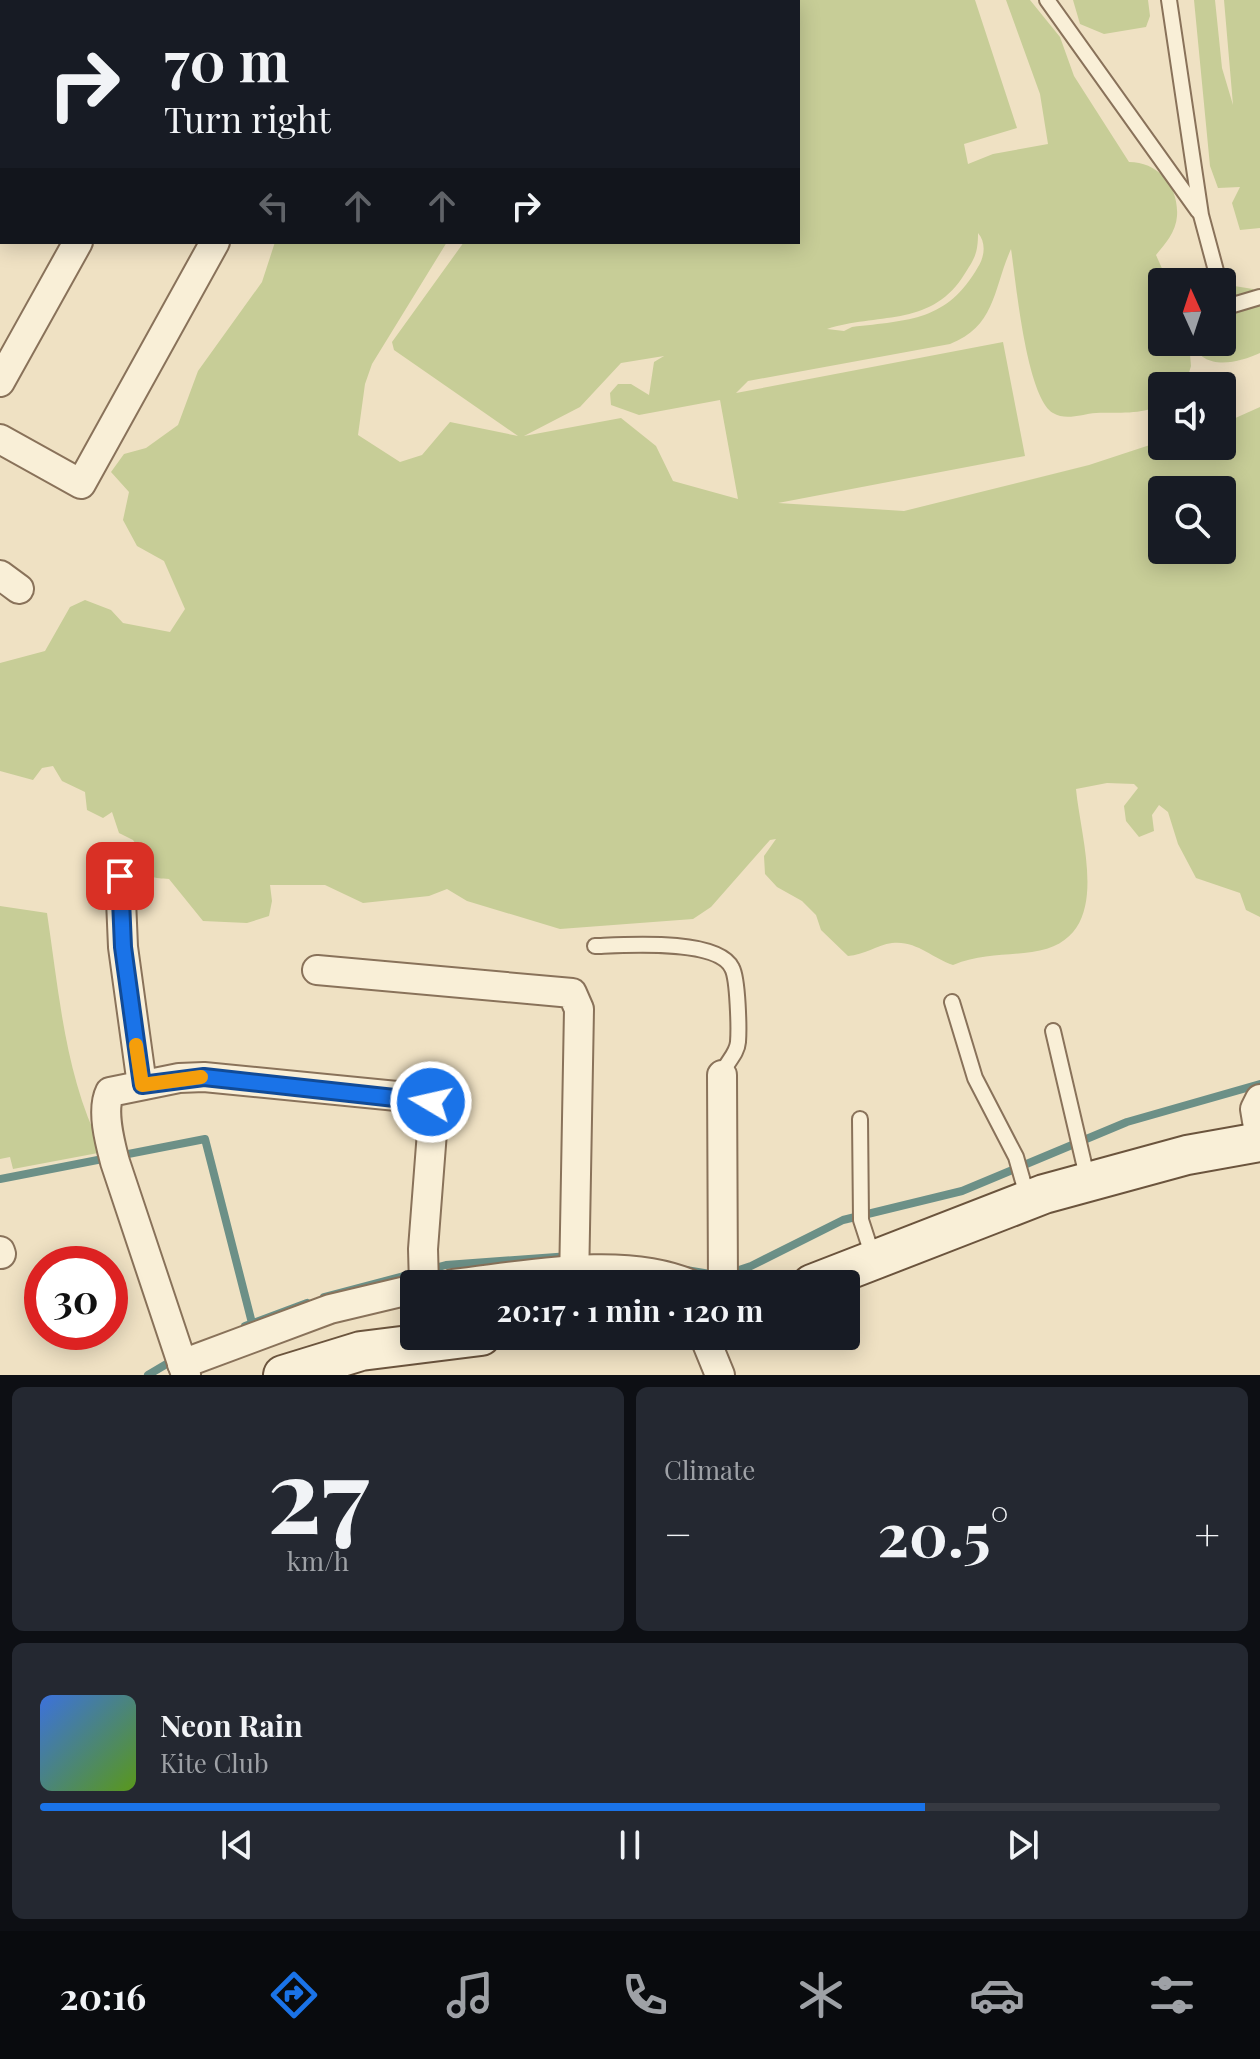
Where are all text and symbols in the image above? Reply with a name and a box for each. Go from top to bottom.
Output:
text: 70 m [164,22,289,97]
icon: right [32,32,136,136]
text: Turn right [164,94,331,142]
icon: left [252,184,296,228]
icon: ahead [336,184,380,228]
icon: ahead [420,184,464,228]
icon: right [504,184,548,228]
north arrow [1148,268,1236,356]
map controls [1148,268,1236,564]
button: sound [1148,372,1236,460]
button: search [1148,476,1236,564]
pin [86,842,154,910]
icon: arrive [98,854,142,898]
position arrow [389,1060,473,1144]
speed limit sign: 30 [24,1246,128,1350]
text: 20:17 · 1 min · 120 m [496,1290,764,1330]
text: 27 [267,1421,369,1560]
text: Climate [664,1452,755,1487]
text: 20.5° [878,1492,1009,1572]
text: − [664,1503,692,1562]
text: + [1194,1503,1220,1562]
text: km/h [287,1543,349,1578]
text: Neon Rain [160,1705,303,1745]
text: Kite Club [160,1745,269,1780]
icon: previous [215,1823,259,1867]
icon: pause [608,1823,652,1867]
icon: next [1001,1823,1045,1867]
icon: directions [266,1967,322,2023]
icon: music [442,1967,498,2023]
icon: phone [617,1967,673,2023]
icon: climate [793,1967,849,2023]
icon: car [969,1967,1025,2023]
icon: filters [1144,1967,1200,2023]
text: 20:16 [60,1971,146,2019]

